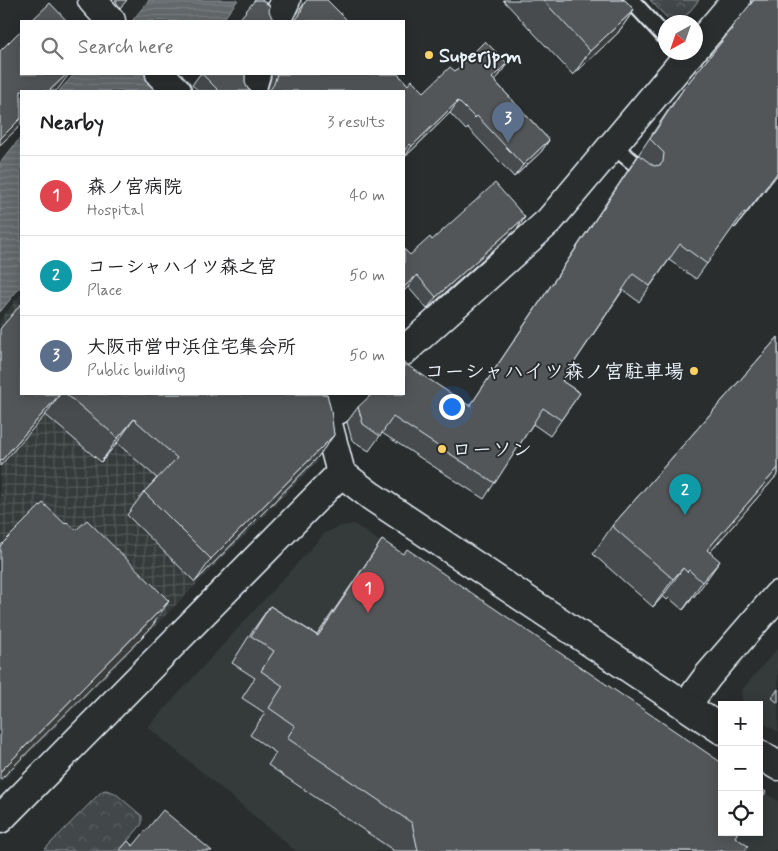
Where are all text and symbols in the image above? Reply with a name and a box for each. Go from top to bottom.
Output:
north arrow [658,15,703,60]
search box [20,20,405,75]
icon: search [38,34,66,62]
text: Search here [78,35,174,60]
place label: Superjpm [439,43,522,70]
marker: Superjpm [423,49,435,61]
pin: 3 [492,102,524,143]
text: Nearby [40,109,104,137]
text: 3 results [327,112,385,133]
text: 森ノ宮病院 [87,175,182,200]
text: 1 [52,185,60,206]
text: 40 m [349,185,385,206]
text: Hospital [87,200,144,221]
text: コーシャハイツ森之宮 [87,255,277,280]
text: 2 [52,265,60,286]
text: 50 m [349,265,385,286]
text: Place [87,280,122,301]
text: 大阪市営中浜住宅集会所 [87,335,296,360]
text: 3 [52,345,60,366]
text: 50 m [349,345,385,366]
place label: コーシャハイツ森ノ宮駐車場 [424,359,684,386]
text: Public building [87,360,186,381]
marker: コーシャハイツ森ノ宮駐車場 [688,365,700,377]
your location [439,394,465,420]
place label: ローソン [452,437,532,464]
marker: ローソン [436,443,448,455]
pin: 2 [669,474,701,515]
pin: 1 [352,572,384,613]
map controls [718,701,763,836]
button: + [718,701,763,746]
button: − [718,746,763,791]
button: locate [718,791,763,836]

